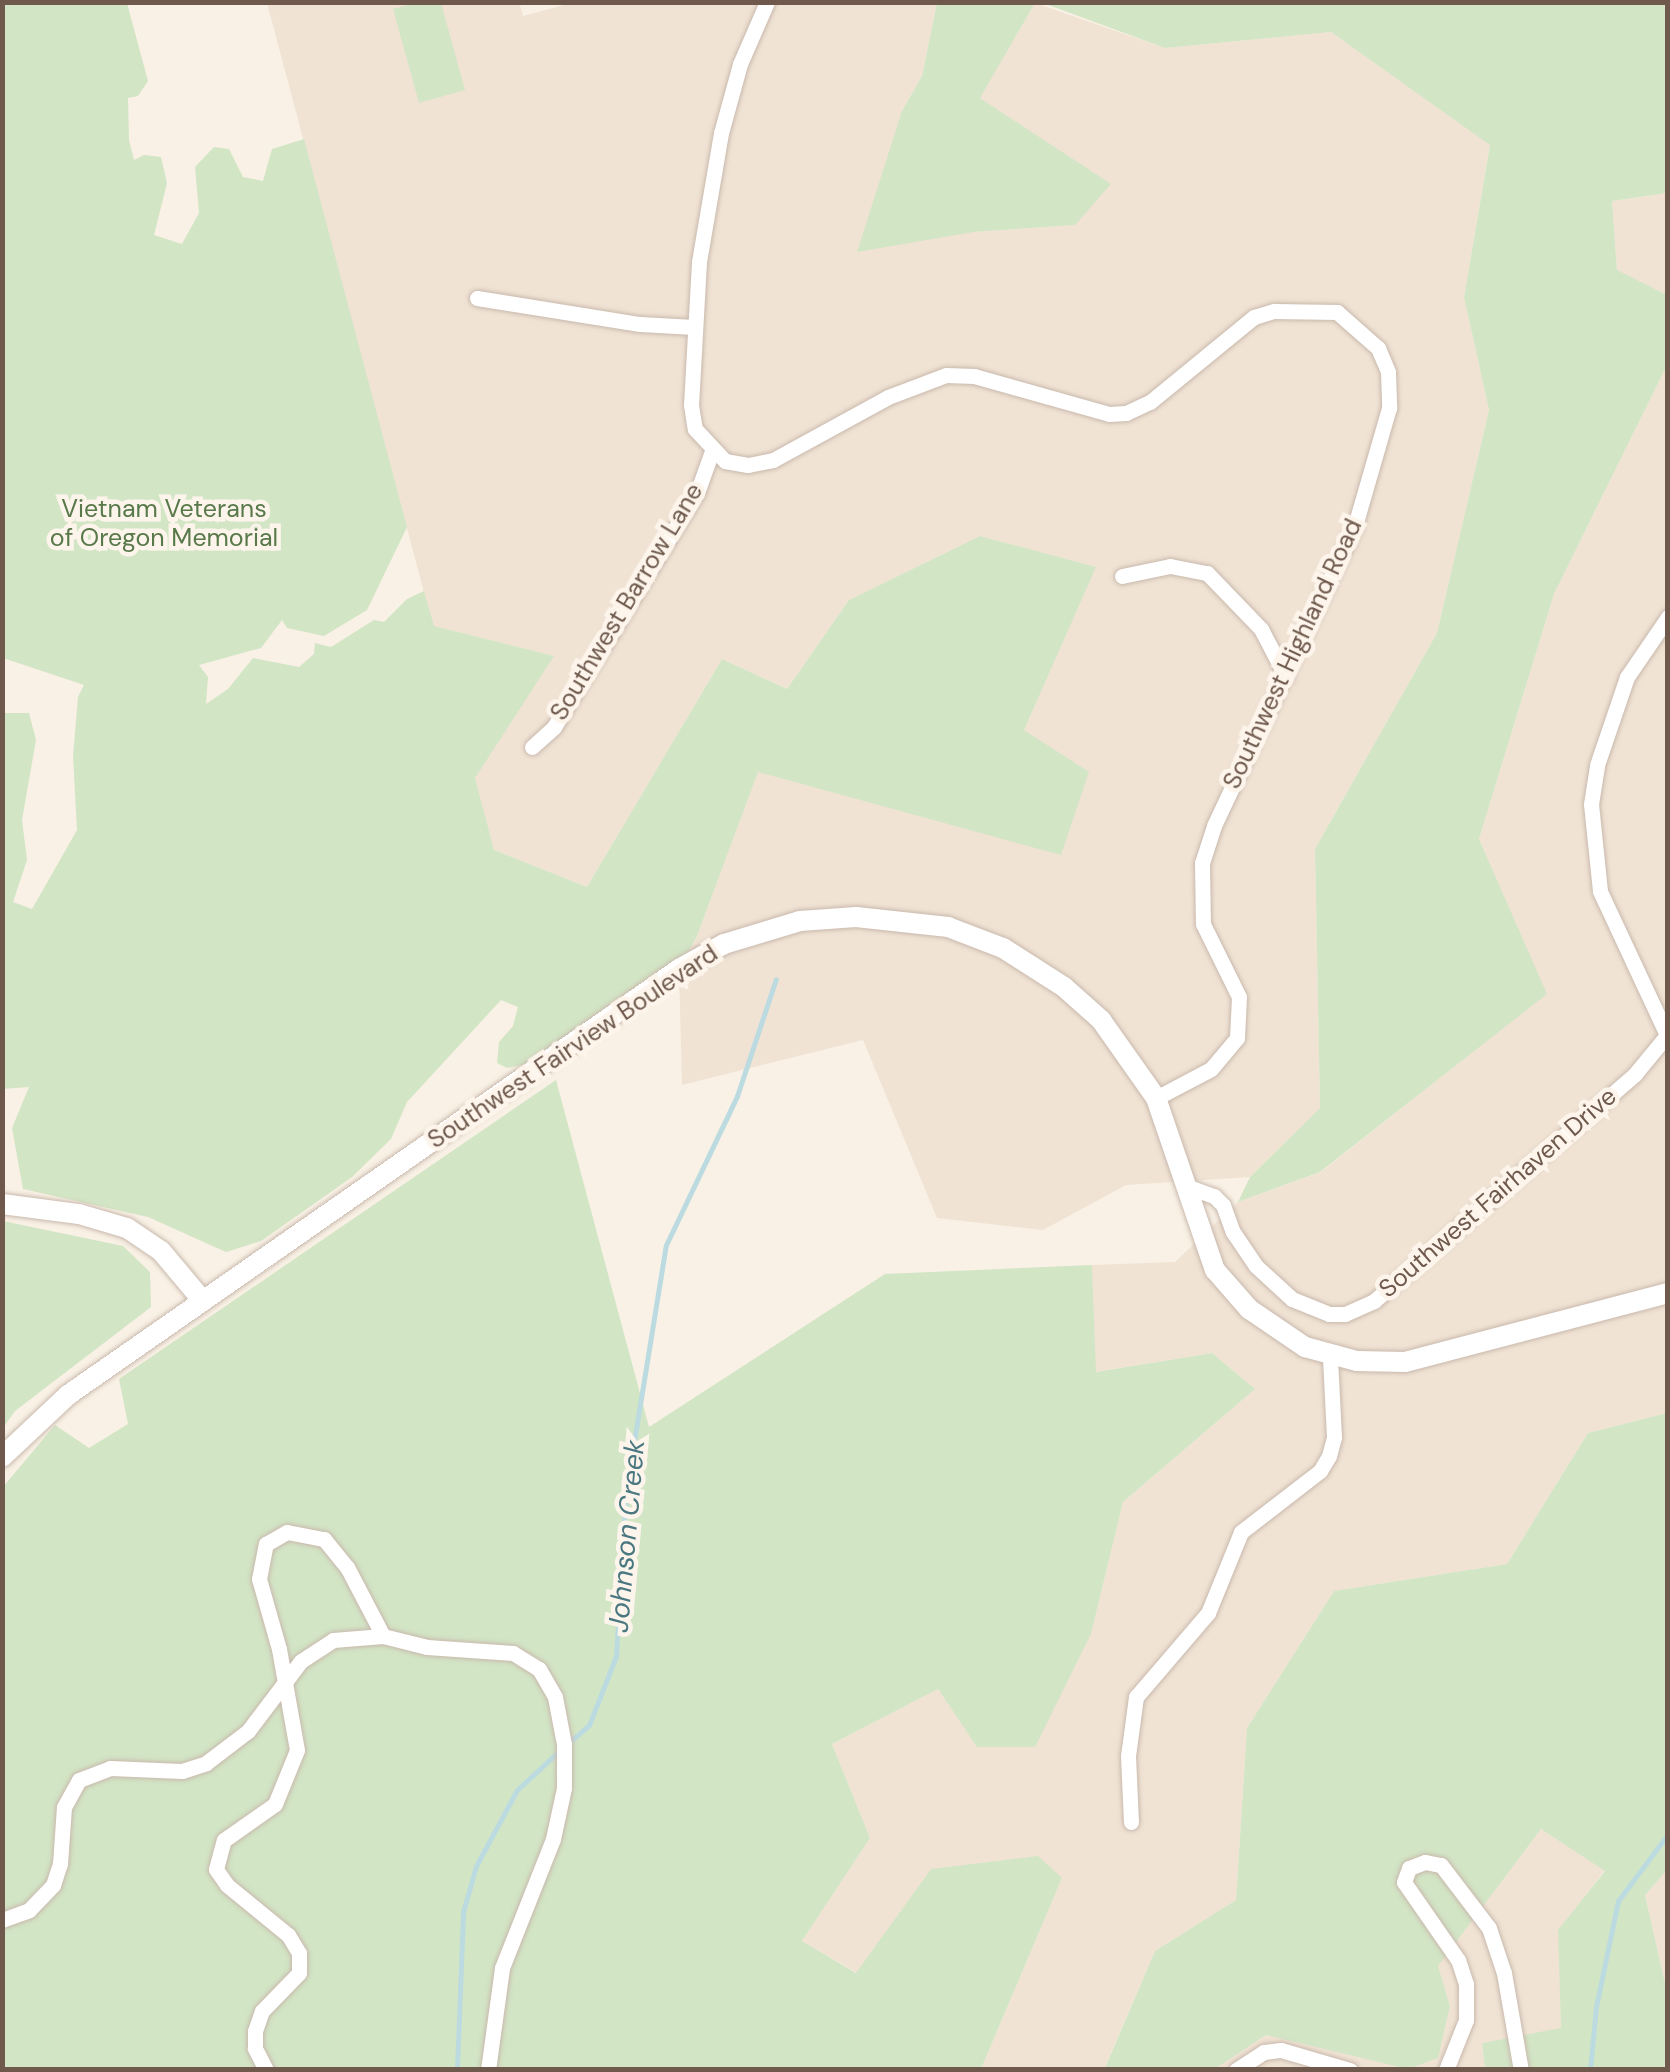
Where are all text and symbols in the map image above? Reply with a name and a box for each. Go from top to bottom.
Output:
street label: Southwest Barrow Lane [544,478,710,726]
park label: Vietnam Veterans of Oregon Memorial [50,495,278,554]
street label: Southwest Highland Road [1217,514,1369,794]
street label: Southwest Fairview Boulevard [422,939,724,1155]
street label: Southwest Fairhaven Drive [1373,1082,1623,1304]
water label: Johnson Creek [602,1438,652,1634]

